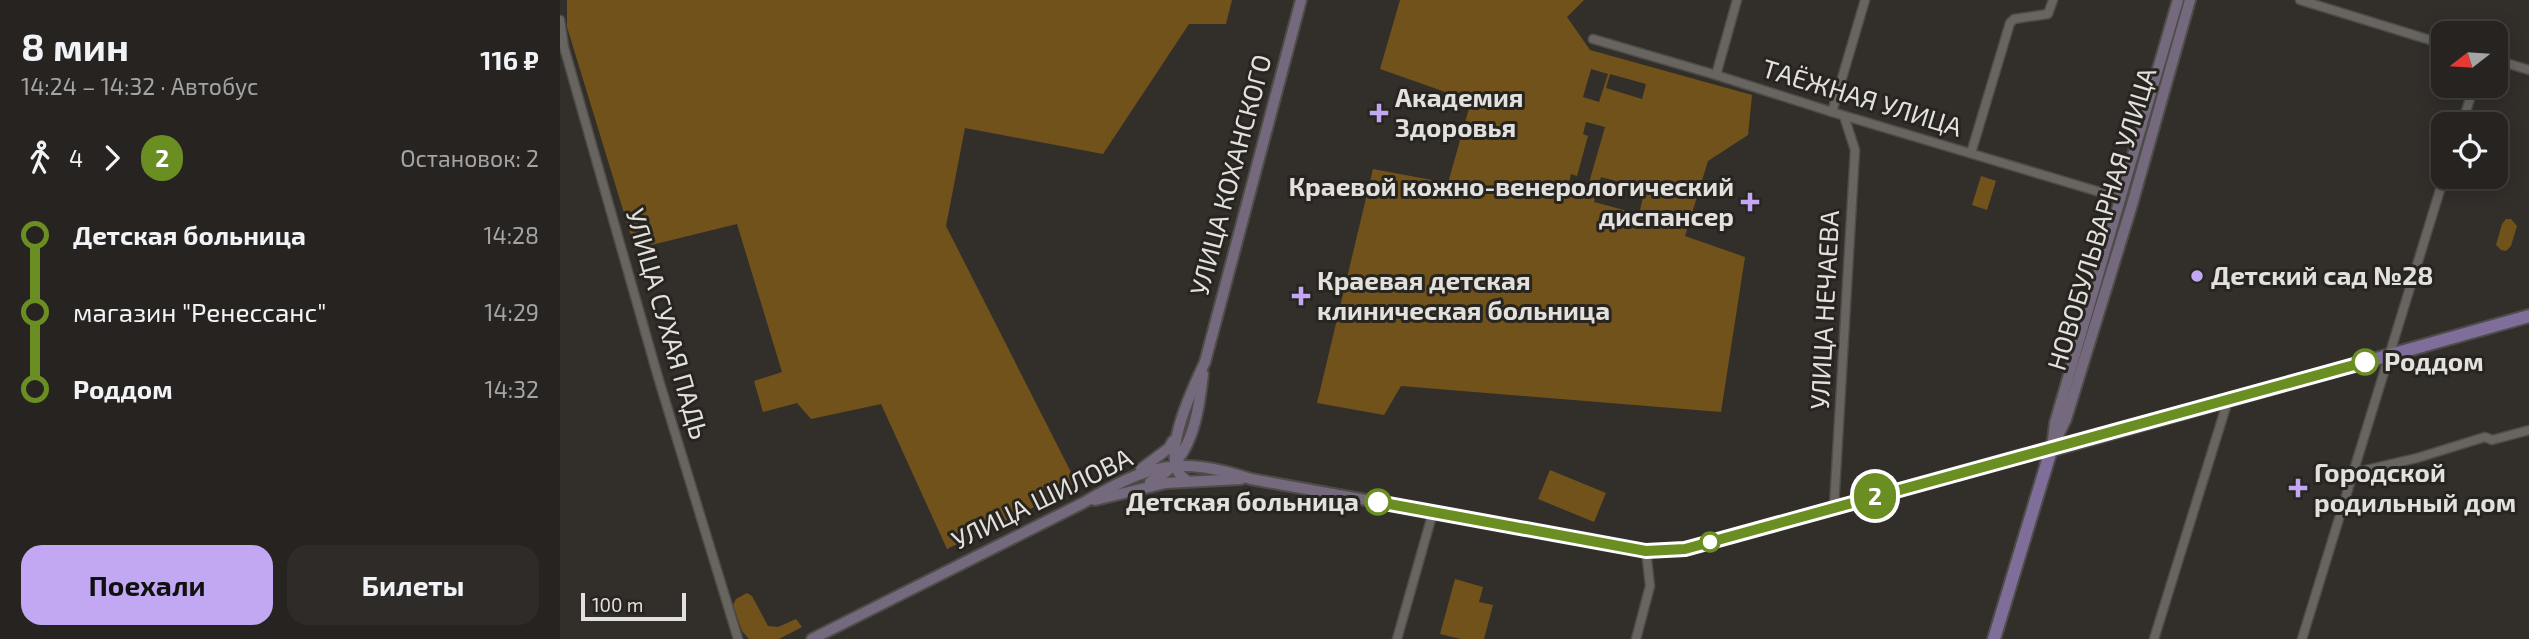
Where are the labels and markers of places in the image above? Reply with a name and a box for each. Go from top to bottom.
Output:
place label: Академия Здоровья [1395,81,1524,142]
marker: Академия Здоровья [1369,103,1389,123]
place label: Краевой кожно-венерологический диспансер [1288,170,1734,231]
marker: Краевой кожно-венерологический диспансер [1740,192,1760,212]
place label: Детский сад №28 [2211,259,2433,290]
place label: Краевая детская клиническая больница [1317,264,1610,325]
marker: Детский сад №28 [2189,268,2205,284]
marker: Краевая детская клиническая больница [1291,286,1311,306]
place label: Роддом [2384,345,2484,376]
marker: Роддом [2352,349,2378,375]
place label: Городской родильный дом [2314,456,2516,517]
marker: Городской родильный дом [2288,478,2308,498]
place label: Детская больница [1126,485,1359,516]
marker: Детская больница [1365,489,1391,515]
unlabelled marker [1700,532,1720,552]

